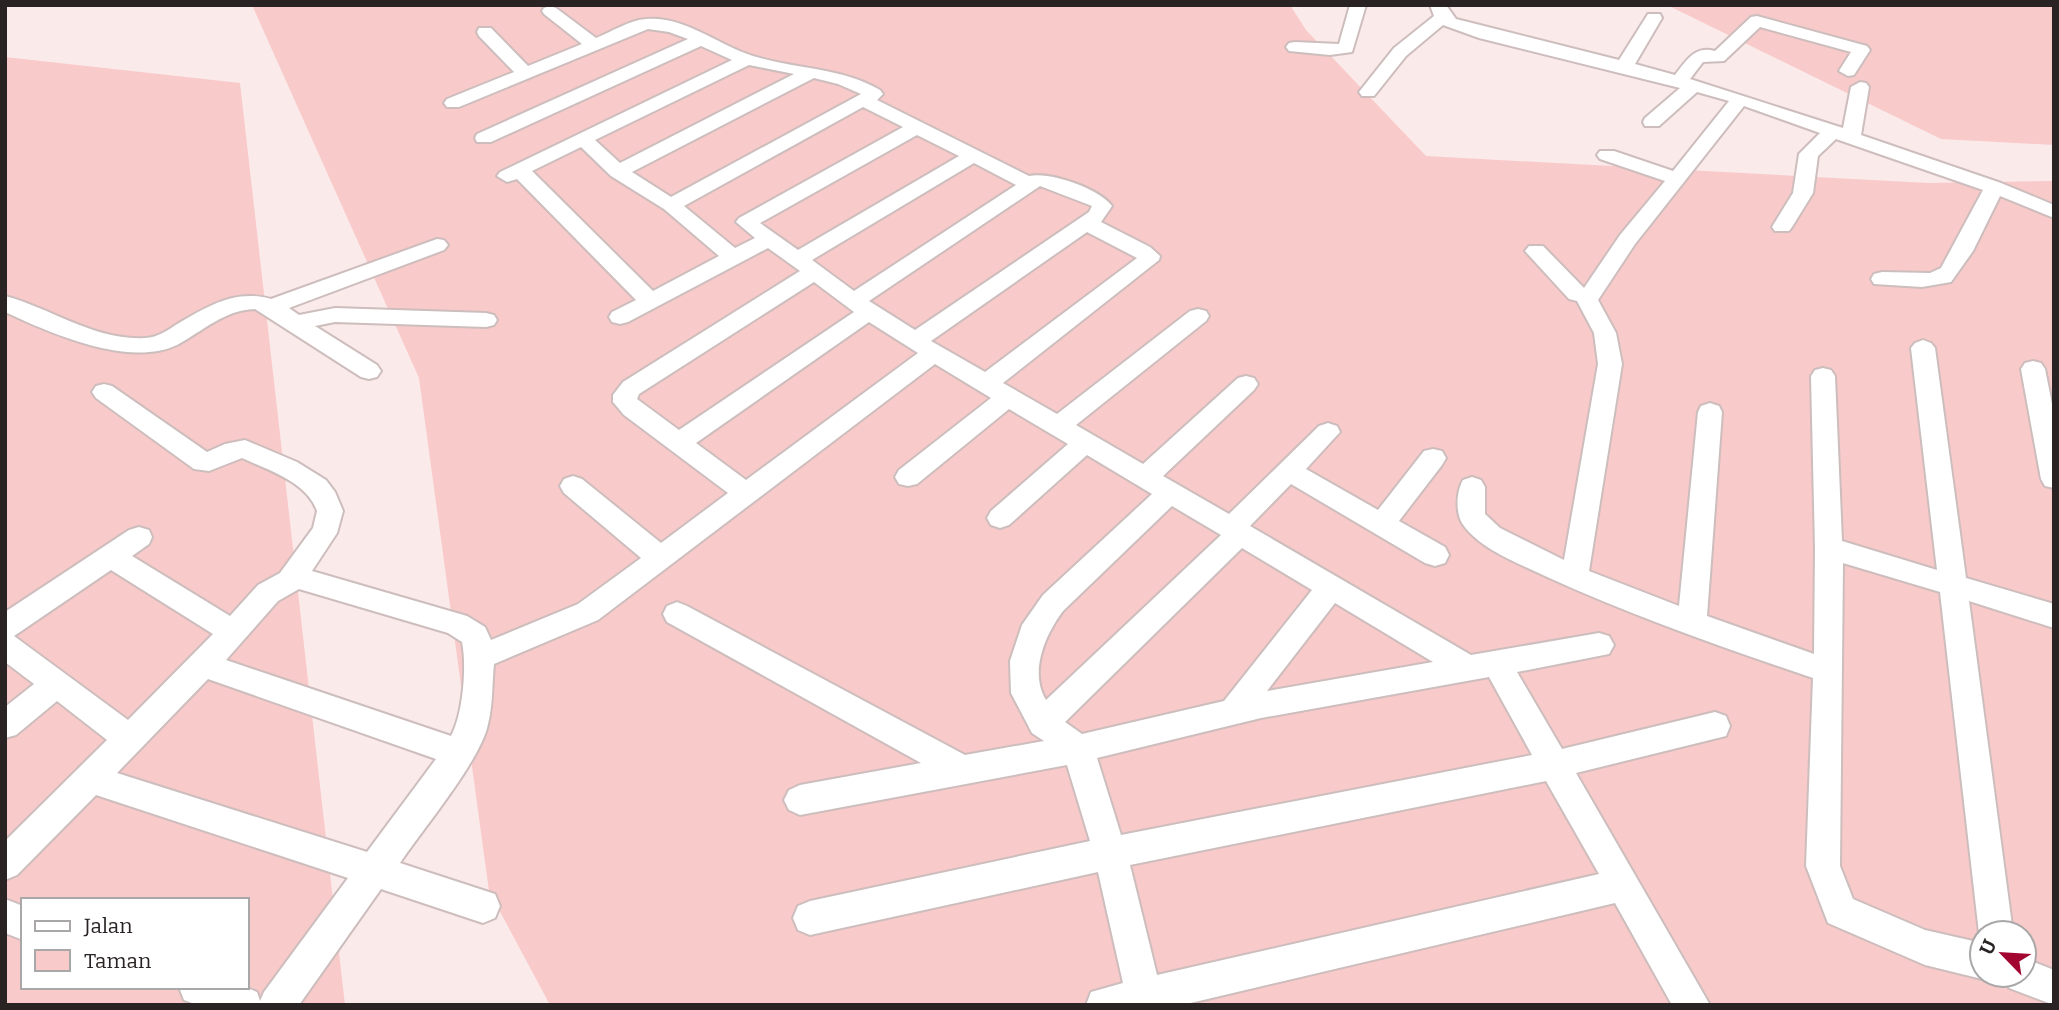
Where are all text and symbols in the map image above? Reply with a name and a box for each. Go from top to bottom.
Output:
legend [21,898,248,989]
text: Jalan [83,913,133,939]
north arrow [1968,919,2038,989]
text: U [1975,936,2001,958]
text: Taman [84,948,151,974]

